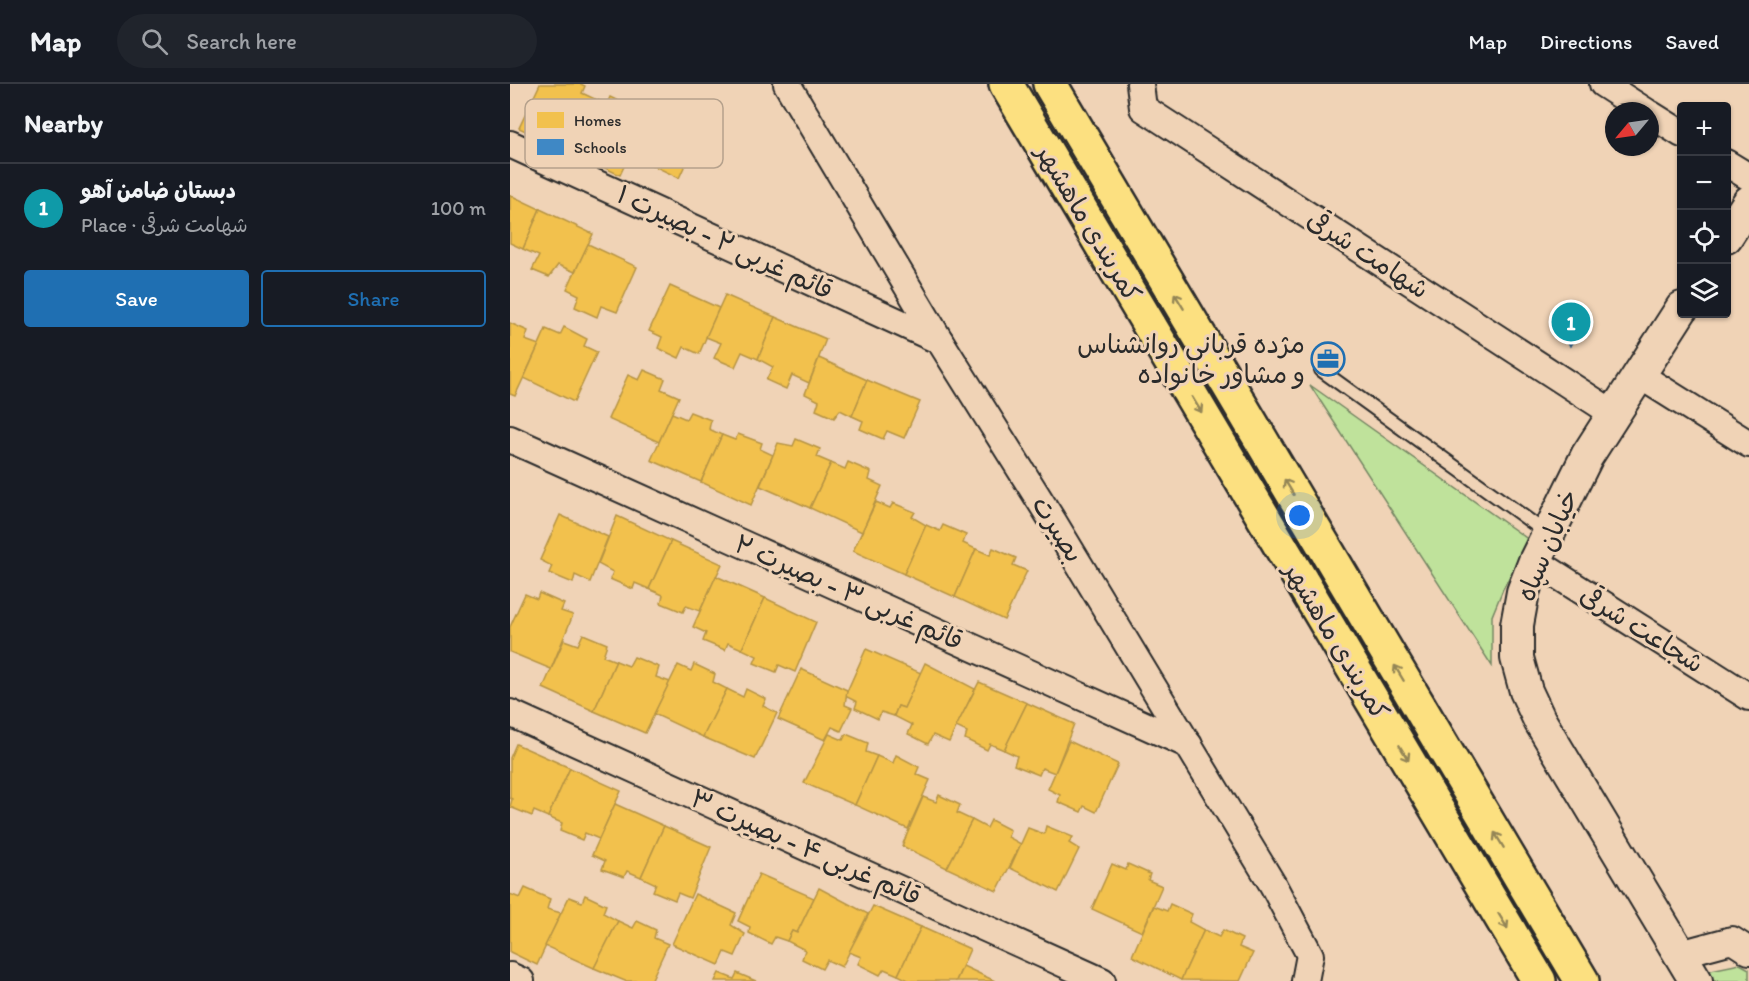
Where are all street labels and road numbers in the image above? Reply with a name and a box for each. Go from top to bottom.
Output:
street label: کمربندی ماهشهر [1028,137,1149,308]
street label: قائم غربی ۲ - بصیرت ۱ [610,178,838,310]
street label: شهامت شرقی [1301,203,1435,305]
street label: خیابان سپاه [1509,484,1586,606]
street label: بصیرت [1025,490,1091,568]
street label: قائم غربی ۳ - بصیرت ۲ [728,527,968,660]
street label: کمربندی ماهشهر [1276,555,1397,726]
street label: شجاعت شرقی [1574,578,1710,680]
street label: قائم غربی ۴ - بصیرت ۳ [684,782,926,916]

